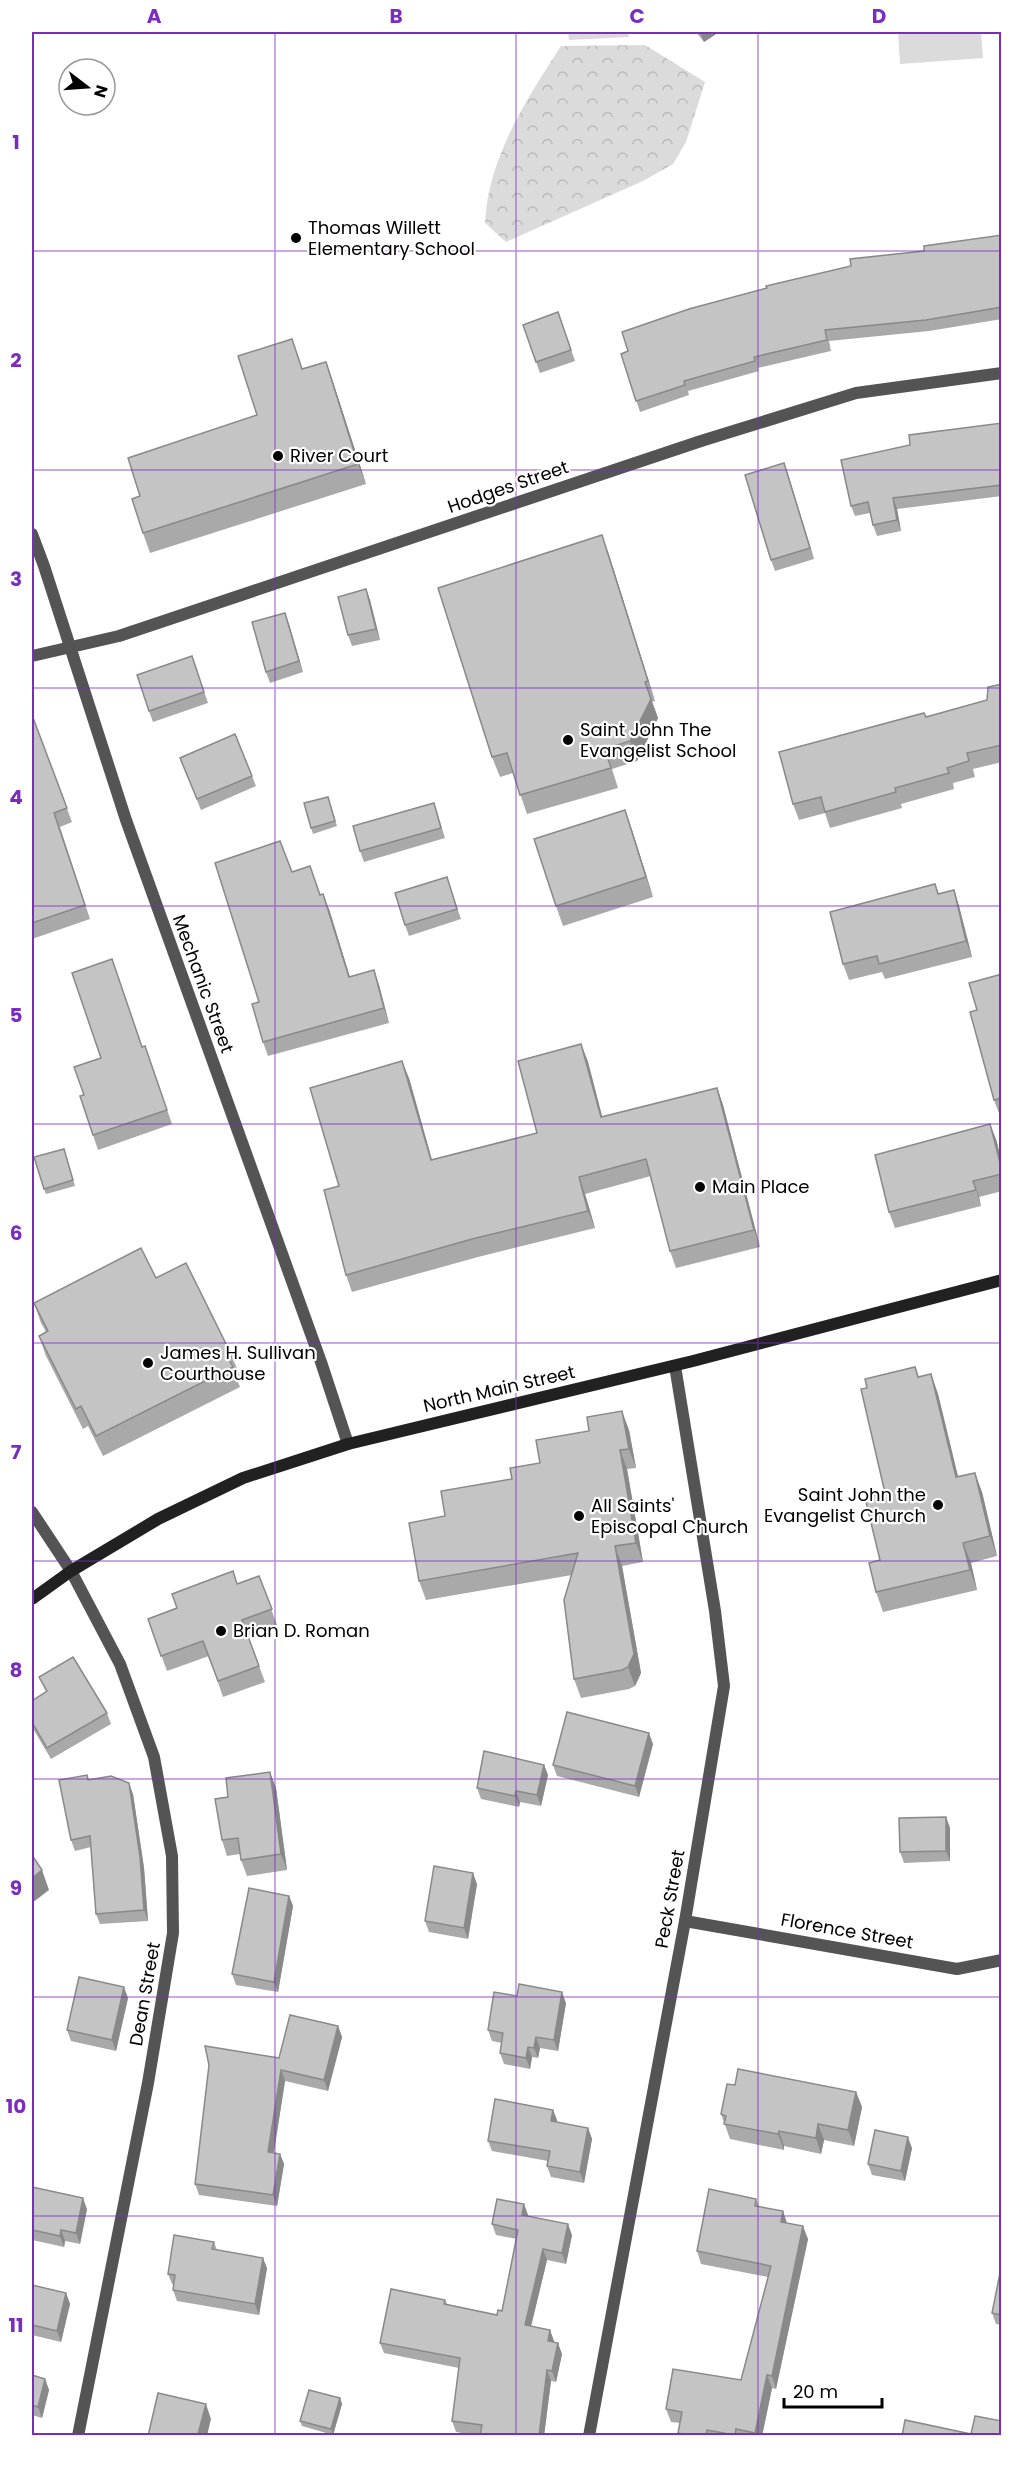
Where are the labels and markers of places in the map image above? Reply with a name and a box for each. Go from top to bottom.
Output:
place label: Thomas Willett Elementary School [308,215,475,261]
marker: Thomas Willett Elementary School [289,231,303,245]
place label: River Court [290,443,388,468]
marker: River Court [271,449,285,463]
place label: Saint John The Evangelist School [580,717,736,763]
marker: Saint John The Evangelist School [561,733,575,747]
place label: Main Place [712,1174,810,1199]
marker: Main Place [693,1180,707,1194]
place label: James H. Sullivan Courthouse [160,1340,316,1386]
marker: James H. Sullivan Courthouse [141,1356,155,1370]
place label: Saint John the Evangelist Church [764,1482,926,1528]
place label: All Saints' Episcopal Church [591,1493,748,1539]
marker: Saint John the Evangelist Church [931,1498,945,1512]
marker: All Saints' Episcopal Church [572,1509,586,1523]
place label: Brian D. Roman [233,1618,370,1643]
marker: Brian D. Roman [214,1624,228,1638]

